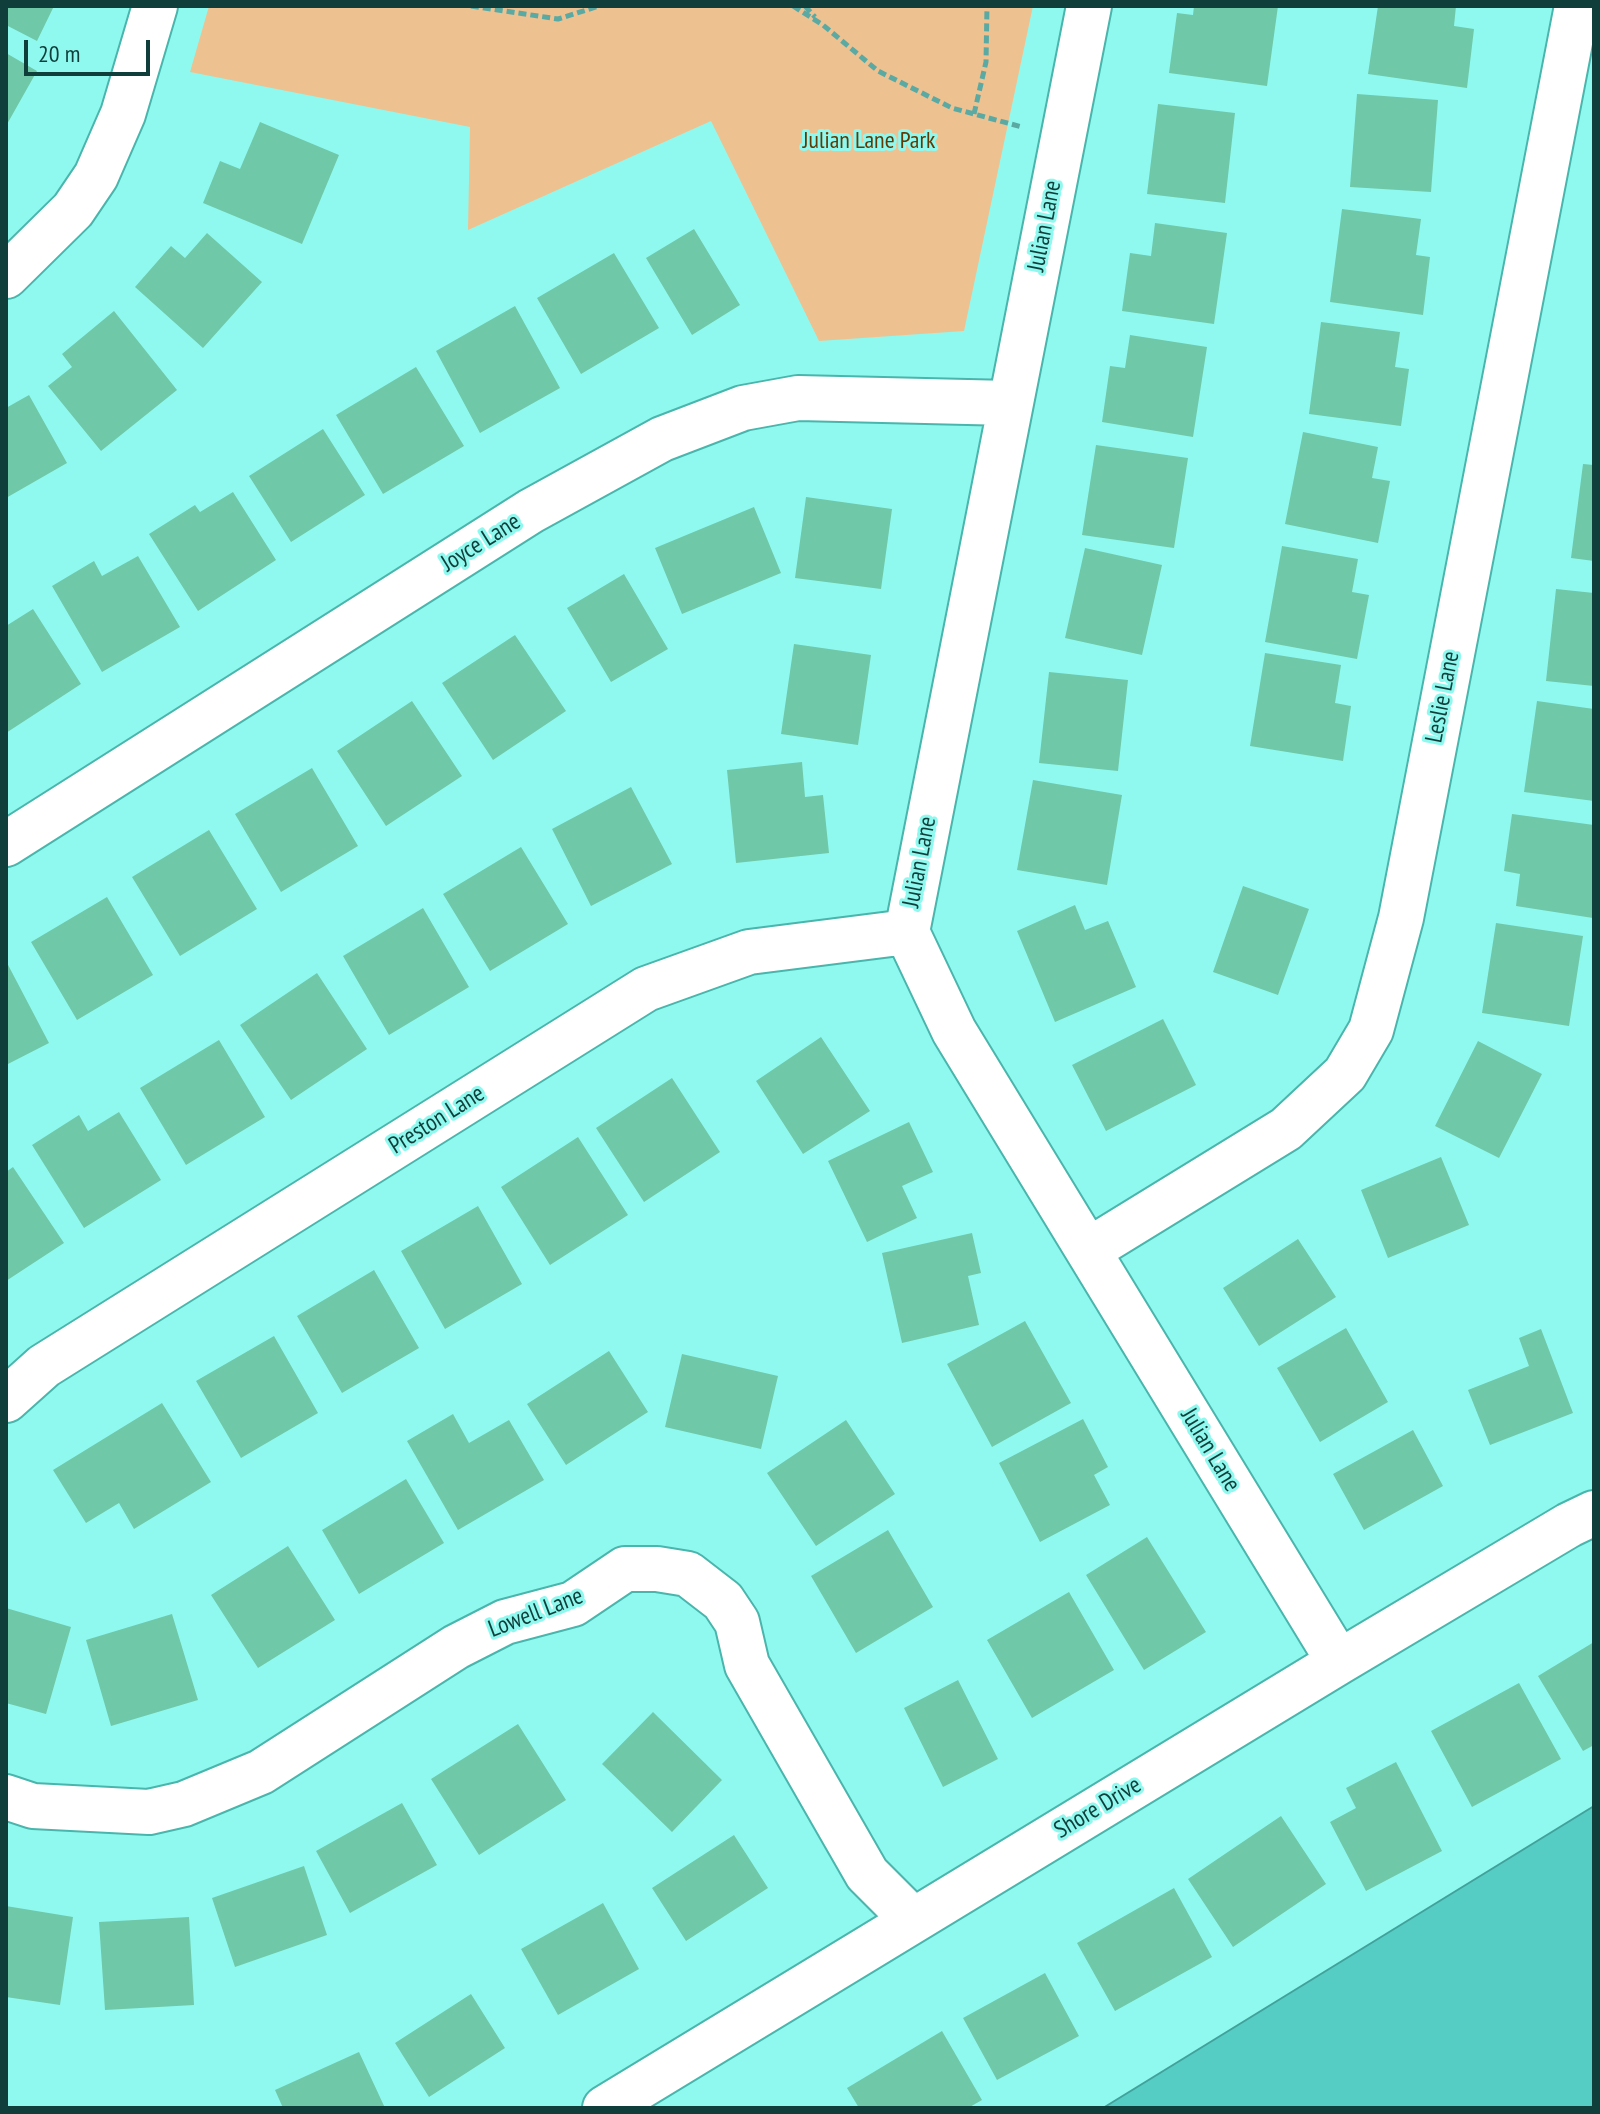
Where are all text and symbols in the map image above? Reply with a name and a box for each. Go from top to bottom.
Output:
scale bar [28,24,154,74]
text: 20 m [38,38,80,69]
park label: Julian Lane Park [803,127,935,155]
street label: Julian Lane [1022,178,1068,274]
street label: Joyce Lane [436,508,526,578]
street label: Leslie Lane [1420,649,1466,745]
street label: Julian Lane [897,814,943,910]
street label: Preston Lane [384,1079,490,1161]
street label: Julian Lane [1174,1403,1246,1497]
street label: Lowell Lane [485,1582,587,1644]
street label: Shore Drive [1049,1771,1147,1845]

